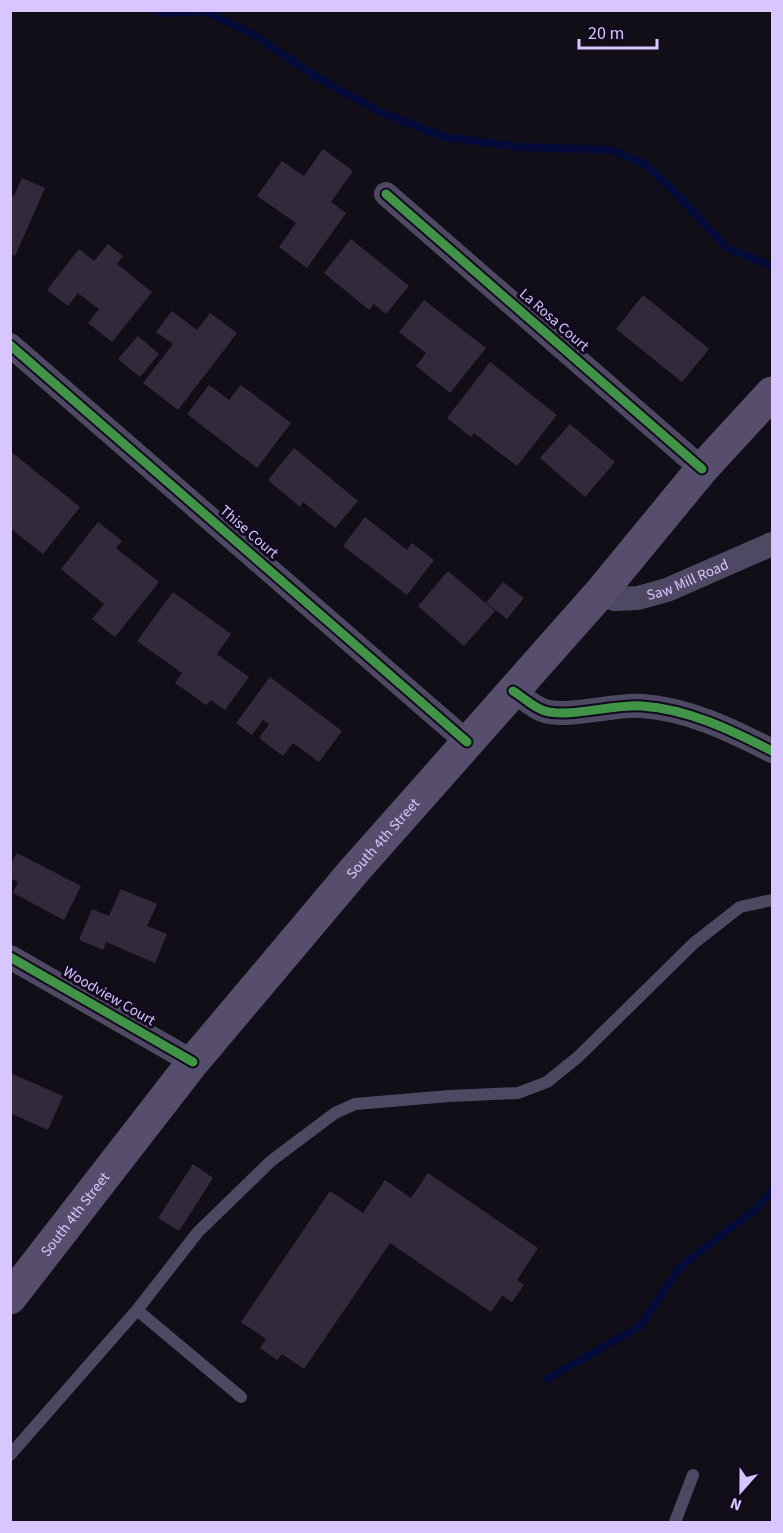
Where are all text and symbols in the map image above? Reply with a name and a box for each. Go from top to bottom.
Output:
scale bar [579,12,657,50]
text: 20 m [588,21,624,46]
street label: La Rosa Court [515,284,593,356]
street label: Thise Court [215,501,283,563]
street label: Saw Mill Road [644,554,732,606]
street label: South 4th Street [341,793,424,883]
street label: Woodview Court [59,961,159,1031]
street label: South 4th Street [35,1168,114,1261]
north arrow [711,1461,771,1521]
text: N [727,1492,745,1516]

